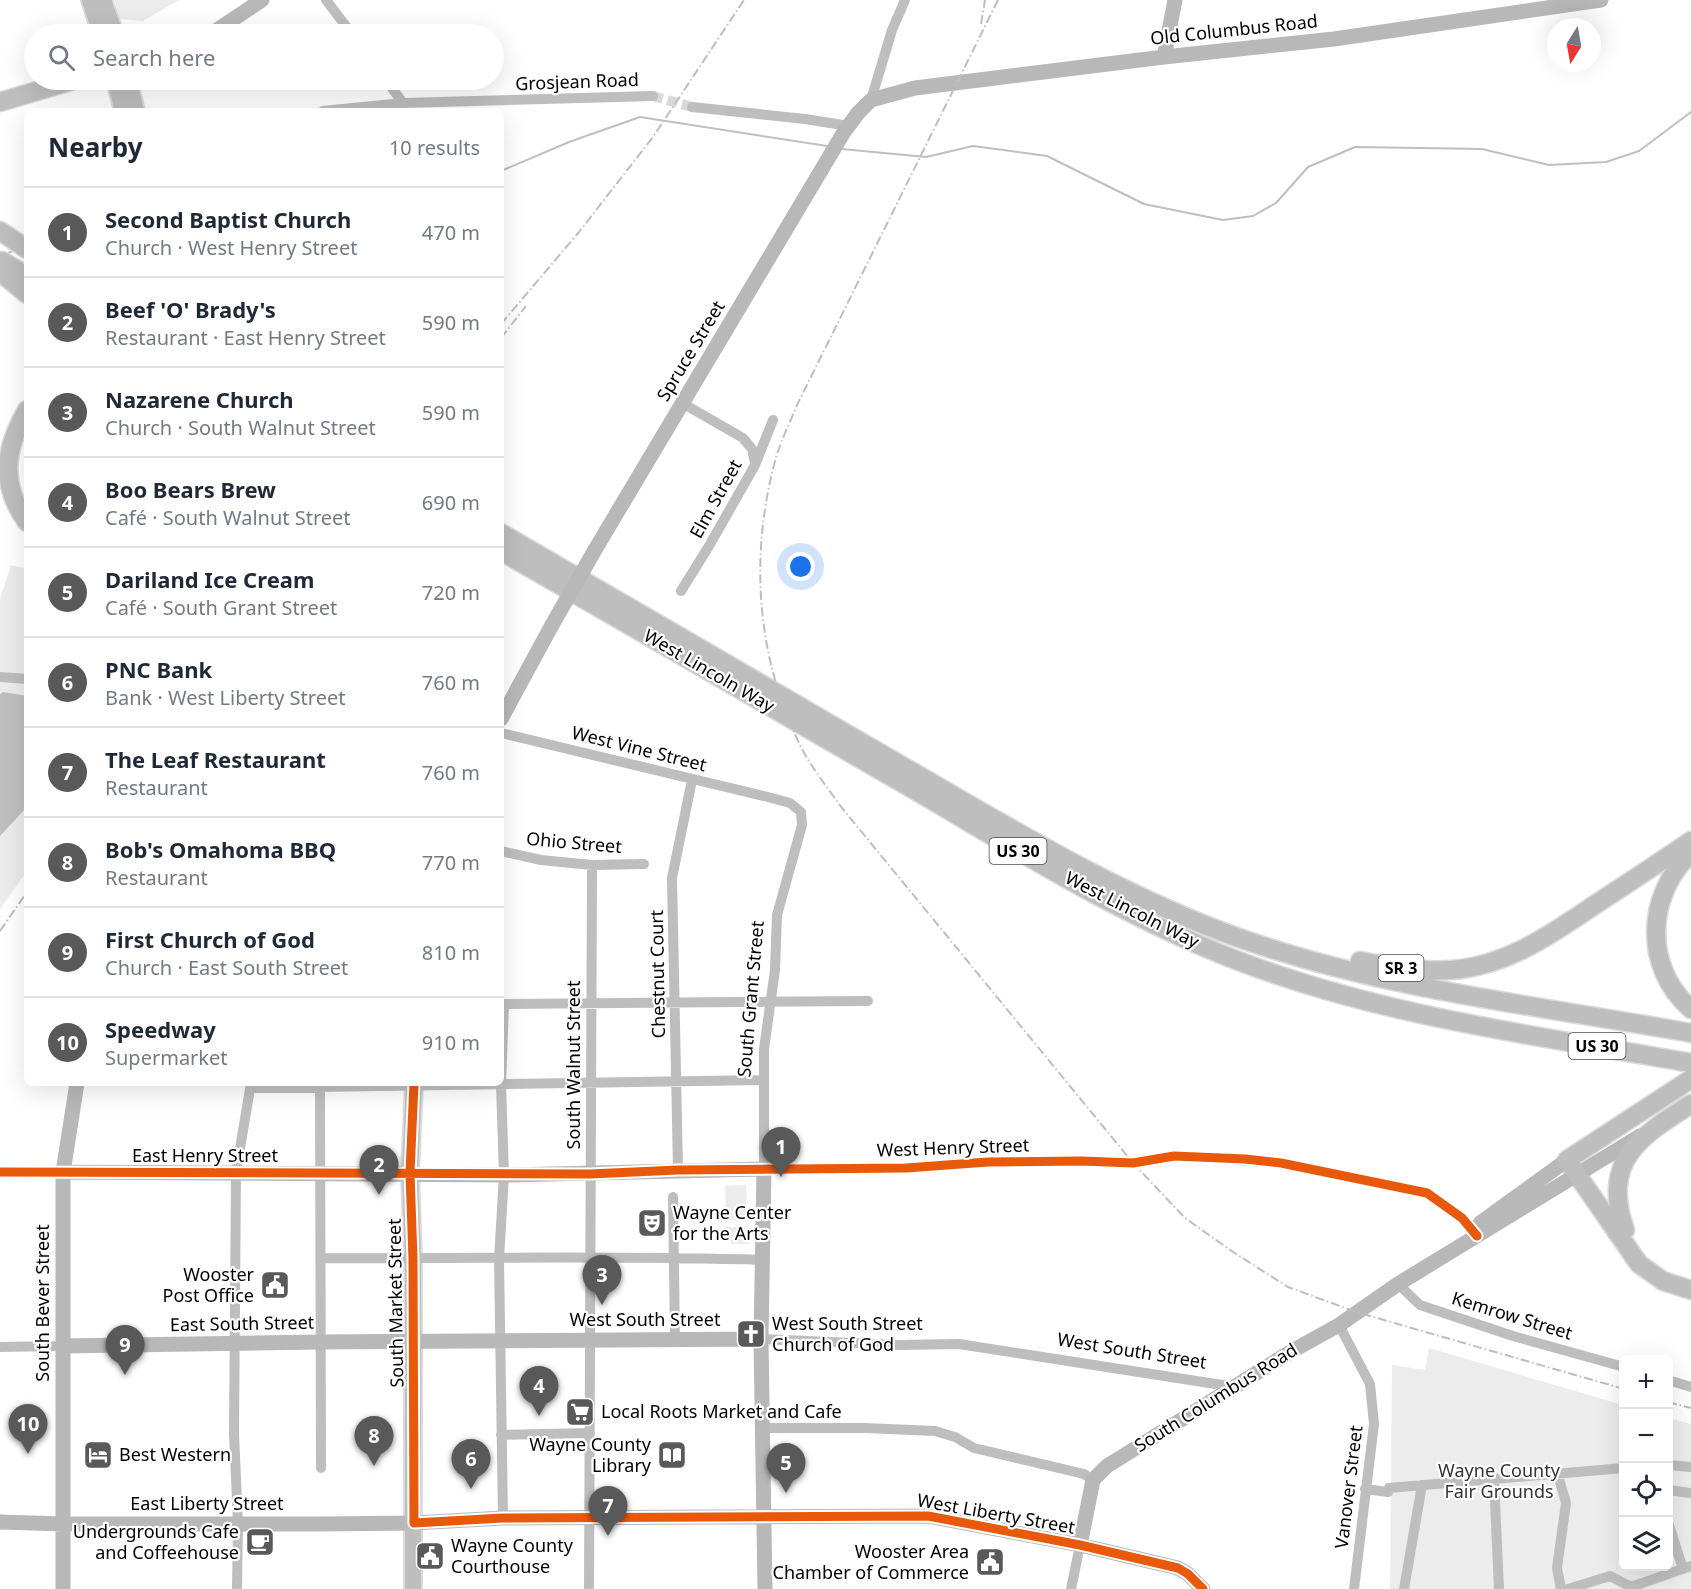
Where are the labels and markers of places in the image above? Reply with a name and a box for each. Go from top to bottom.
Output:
pin: 1 [762,1128,800,1177]
pin: 2 [360,1146,398,1195]
place label: Wayne Center for the Arts [673,1200,792,1245]
theatre icon: Wayne Center for the Arts [636,1207,668,1239]
pin: 3 [582,1256,622,1305]
place label: Wooster Post Office [163,1262,255,1307]
public building icon: Wooster Post Office [259,1269,291,1301]
place label: West South Street Church of God [772,1311,923,1356]
church icon: West South Street Church of God [735,1318,767,1350]
pin: 9 [106,1326,144,1375]
pin: 4 [520,1366,558,1416]
supermarket icon: Local Roots Market and Cafe [564,1396,596,1428]
place label: Local Roots Market and Cafe [601,1399,842,1423]
pin: 10 [9,1404,48,1454]
pin: 8 [354,1416,394,1466]
place label: Wayne County Library [529,1432,652,1477]
hotel icon: Best Western [82,1439,114,1471]
library icon: Wayne County Library [656,1439,688,1471]
pin: 6 [452,1440,490,1489]
place label: Best Western [119,1442,231,1466]
pin: 5 [766,1444,806,1493]
pin: 7 [588,1486,628,1536]
place label: Undergrounds Cafe and Coffeehouse [73,1519,239,1564]
cafe icon: Undergrounds Cafe and Coffeehouse [244,1526,276,1558]
place label: Wayne County Courthouse [451,1533,574,1578]
place label: Wooster Area Chamber of Commerce [773,1539,969,1584]
public building icon: Wayne County Courthouse [414,1540,446,1572]
public building icon: Wooster Area Chamber of Commerce [974,1546,1006,1578]

